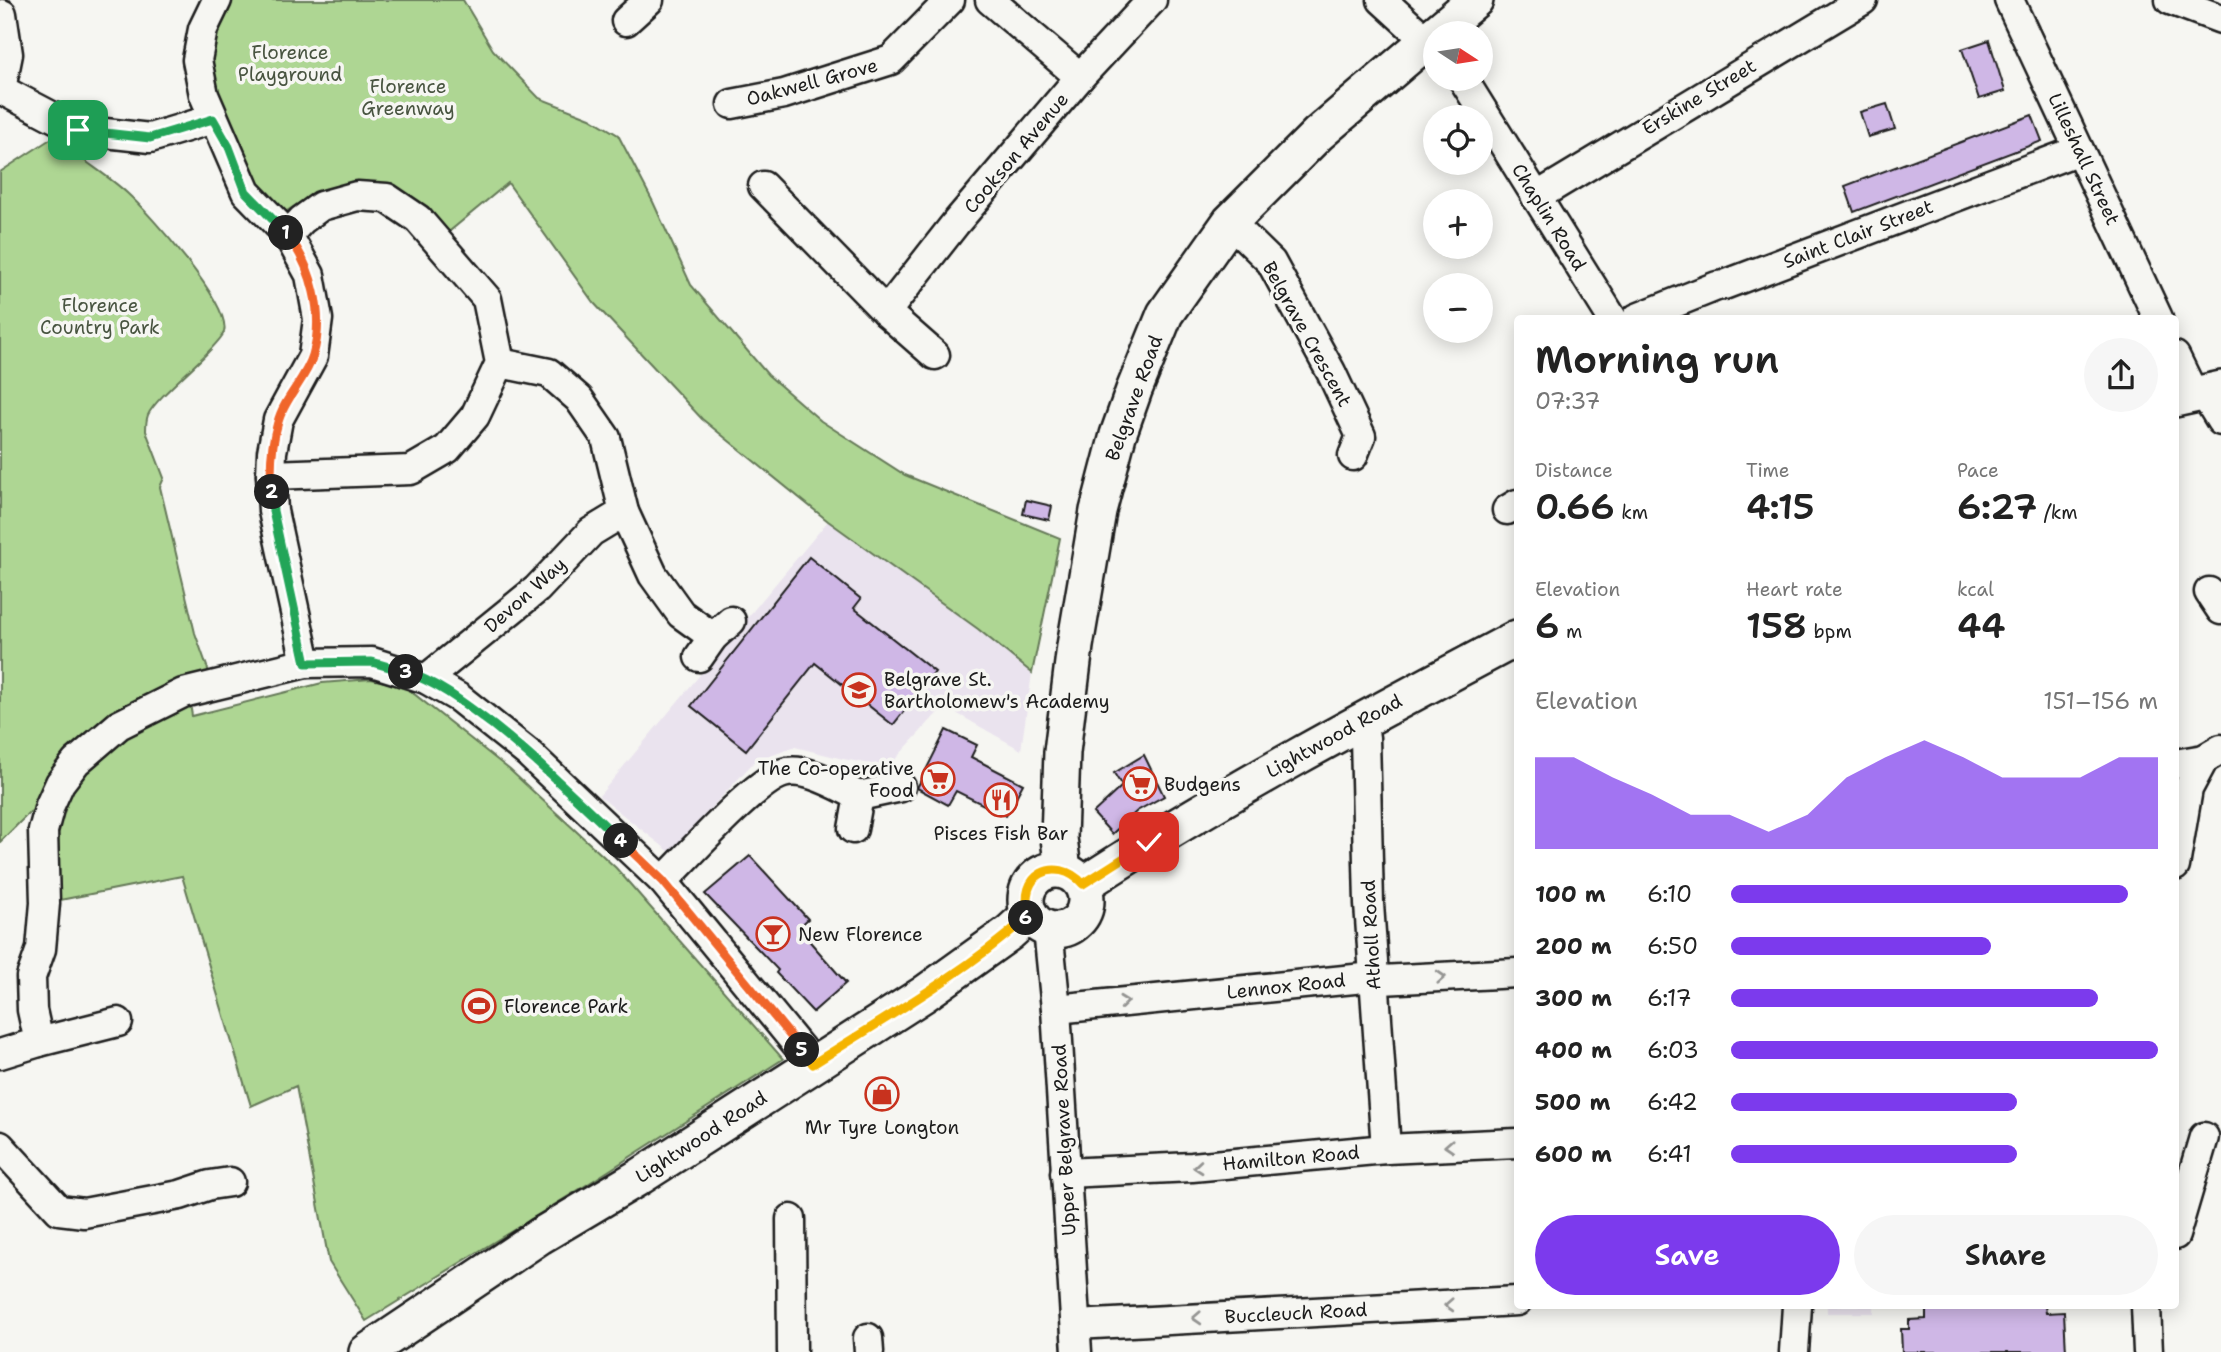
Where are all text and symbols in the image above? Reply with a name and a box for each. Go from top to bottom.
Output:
north arrow [1423,21,1493,91]
map controls [1423,21,1493,343]
park label: Florence Playground [238,40,342,87]
street label: Oakwell Grove [743,52,881,112]
street label: Erskine Street [1637,53,1761,141]
park label: Florence Greenway [361,74,455,121]
street label: Cookson Avenue [958,87,1074,219]
street label: Lilleshall Street [2042,89,2126,229]
pin [48,100,108,160]
button: locate [1423,105,1493,175]
icon: arrive [59,111,97,149]
street label: Chaplin Road [1506,159,1592,275]
button: + [1423,189,1493,259]
street label: Saint Clair Street [1779,194,1937,274]
pin: 1 [268,216,304,250]
text: 1 [281,220,290,245]
street label: Belgrave Crescent [1257,257,1357,411]
button: − [1423,273,1493,343]
park label: Florence Country Park [40,293,160,340]
street label: Belgrave Road [1100,332,1168,464]
text: Morning run [1535,334,1779,385]
button: share [2084,338,2158,412]
text: 07:37 [1535,386,1600,416]
text: Distance [1535,458,1613,483]
text: Time [1746,458,1790,483]
text: Pace [1957,458,1999,483]
pin: 2 [254,475,290,510]
text: 2 [265,479,278,504]
text: 0.66 [1535,483,1615,530]
text: 4:15 [1746,483,1815,530]
text: 6:27 [1957,483,2037,530]
text: km [1615,500,1648,525]
text: /km [2037,500,2078,525]
street label: Devon Way [479,552,571,638]
text: Elevation [1535,577,1620,602]
text: Heart rate [1746,577,1843,602]
text: kcal [1957,577,1994,602]
text: 6 [1535,602,1560,649]
text: 158 [1746,602,1807,649]
text: 44 [1957,602,2006,649]
text: m [1560,619,1582,644]
text: bpm [1807,619,1852,644]
pin: 3 [388,654,424,690]
text: 3 [399,659,412,684]
place label: Belgrave St. Bartholomew's Academy [884,667,1110,714]
school or university icon: Belgrave St. Bartholomew's Academy [840,671,878,709]
text: Elevation [1535,686,1638,716]
text: 151–156 m [2043,686,2158,716]
street label: Lightwood Road [1261,688,1407,784]
place label: The Co-operative Food [758,756,914,803]
supermarket icon: The Co-operative Food [919,760,957,798]
supermarket icon: Budgens [1121,765,1159,803]
place label: Budgens [1164,772,1241,797]
restaurant icon: Pisces Fish Bar [982,781,1020,819]
pin [1119,812,1179,872]
place label: Pisces Fish Bar [933,821,1069,846]
icon: check [1130,823,1168,861]
pin: 4 [604,824,638,858]
text: 4 [614,828,627,853]
street label: Atholl Road [1356,879,1386,991]
text: 100 m [1535,879,1606,909]
text: 6:10 [1647,879,1692,909]
pin: 6 [1009,900,1044,936]
text: 6 [1019,905,1032,930]
bar icon: New Florence [754,915,792,953]
place label: New Florence [798,922,923,947]
text: 200 m [1535,931,1612,961]
text: 6:50 [1647,931,1698,961]
street label: Lennox Road [1225,967,1347,1005]
one-way arrow [1436,969,1447,984]
text: 300 m [1535,983,1612,1013]
text: 6:17 [1647,983,1692,1013]
sports icon: Florence Park [460,987,498,1025]
place label: Florence Park [504,994,628,1019]
one-way arrow [1118,995,1130,1010]
pin: 5 [784,1032,820,1068]
text: 400 m [1535,1035,1612,1065]
text: 6:03 [1647,1035,1699,1065]
text: 5 [796,1037,807,1062]
street label: Upper Belgrave Road [1046,1043,1082,1237]
shop icon: Mr Tyre Longton [863,1075,901,1113]
street label: Lightwood Road [630,1085,772,1189]
text: 500 m [1535,1087,1610,1117]
text: 6:42 [1647,1087,1698,1117]
place label: Mr Tyre Longton [805,1115,959,1140]
one-way arrow [1443,1138,1454,1153]
text: 600 m [1535,1139,1612,1169]
text: 6:41 [1647,1139,1692,1169]
street label: Hamilton Road [1221,1140,1361,1176]
one-way arrow [1192,1159,1203,1174]
button: Save [1535,1215,1840,1295]
button: Share [1854,1215,2158,1295]
street label: Buccleuch Road [1224,1297,1368,1329]
one-way arrow [1443,1297,1454,1312]
one-way arrow [1192,1310,1203,1325]

